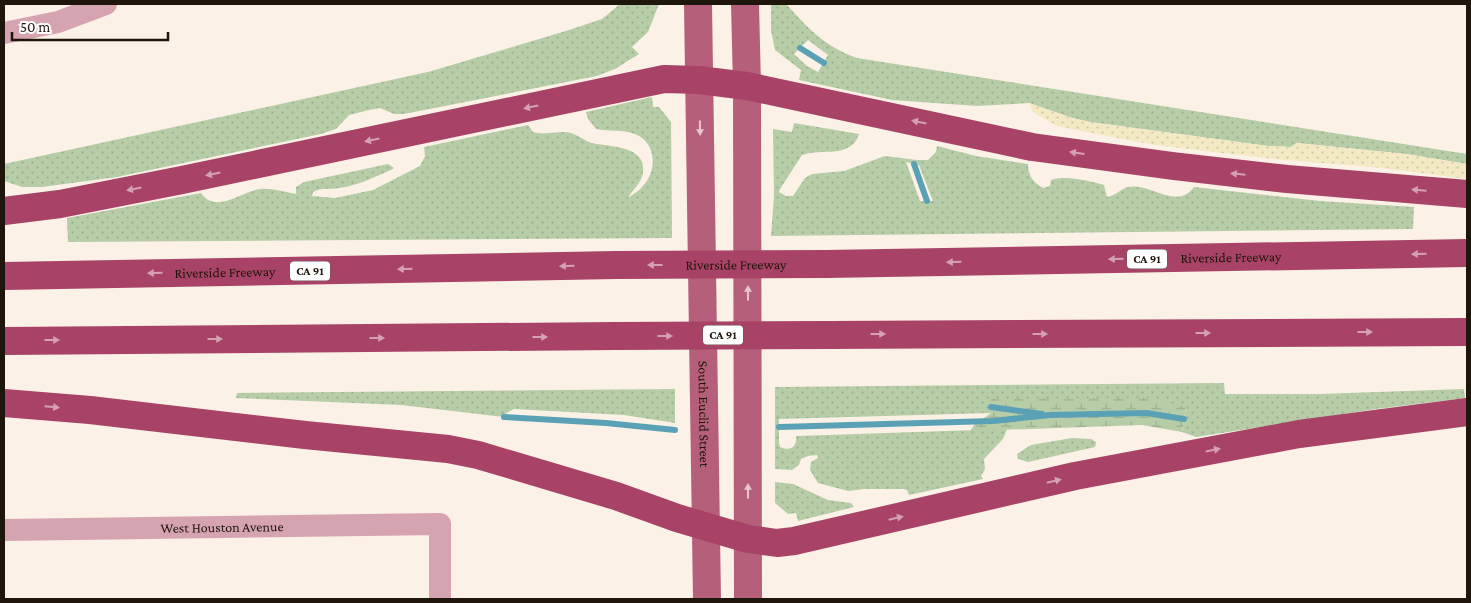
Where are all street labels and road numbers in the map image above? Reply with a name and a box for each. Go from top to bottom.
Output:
street label: Riverside Freeway [1180,248,1282,266]
road number: CA 91 [1127,250,1167,268]
street label: Riverside Freeway [685,256,787,273]
road number: CA 91 [290,262,330,280]
street label: Riverside Freeway [174,263,276,281]
road number: CA 91 [703,326,743,344]
street label: South Euclid Street [695,361,713,468]
street label: West Houston Avenue [160,518,284,536]

